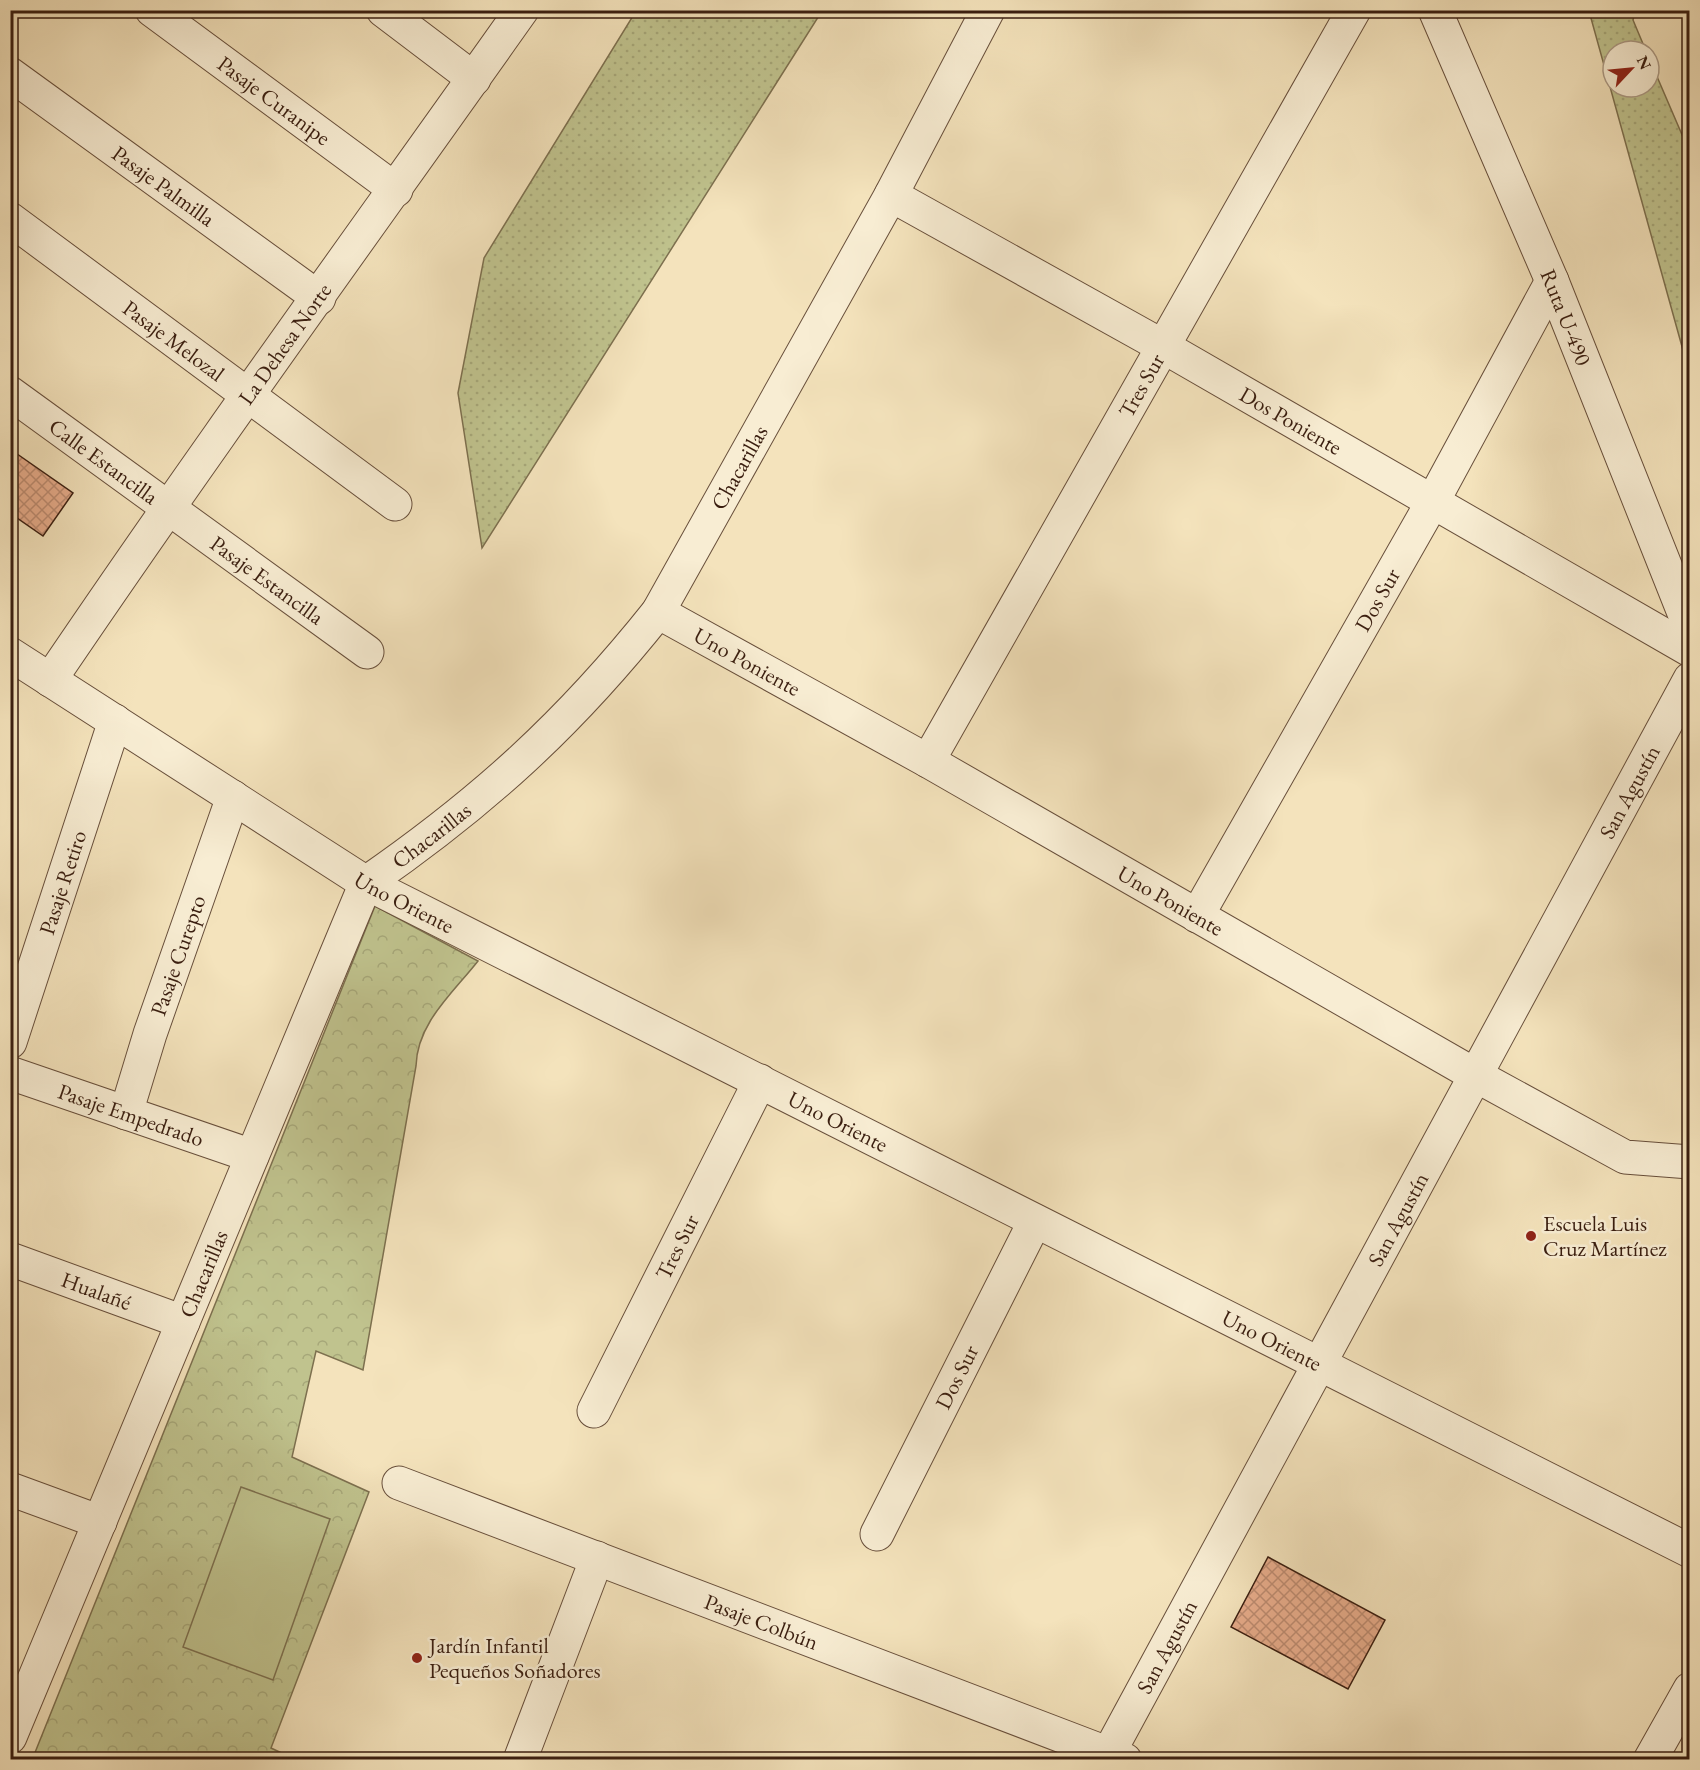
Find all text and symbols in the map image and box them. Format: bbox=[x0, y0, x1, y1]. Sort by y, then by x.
north arrow bbox=[1601, 39, 1661, 99]
street label: Pasaje Curanipe bbox=[212, 49, 337, 152]
text: N bbox=[1632, 52, 1656, 73]
street label: Pasaje Palmilla bbox=[107, 138, 221, 233]
street label: Ruta U-490 bbox=[1534, 264, 1599, 370]
street label: La Dehesa Norte bbox=[231, 277, 338, 410]
street label: Pasaje Melozal bbox=[117, 293, 231, 388]
street label: Tres Sur bbox=[1111, 347, 1171, 423]
street label: Dos Poniente bbox=[1234, 379, 1348, 461]
street label: Calle Estancilla bbox=[43, 412, 165, 511]
street label: Chacarillas bbox=[704, 420, 774, 515]
street label: Pasaje Estancilla bbox=[205, 529, 330, 631]
street label: Dos Sur bbox=[1347, 562, 1407, 636]
street label: Uno Poniente bbox=[689, 620, 806, 703]
street label: San Agustín bbox=[1592, 739, 1666, 844]
street label: Chacarillas bbox=[386, 796, 477, 875]
street label: Pasaje Retiro bbox=[32, 826, 93, 938]
street label: Uno Poniente bbox=[1112, 858, 1229, 942]
street label: Uno Oriente bbox=[348, 865, 459, 940]
street label: Pasaje Curepto bbox=[143, 891, 212, 1019]
street label: Pasaje Empedrado bbox=[54, 1076, 208, 1153]
street label: Uno Oriente bbox=[783, 1084, 893, 1159]
street label: San Agustín bbox=[1361, 1167, 1435, 1271]
street label: Tres Sur bbox=[648, 1209, 705, 1284]
place label: Escuela Luis Cruz Martínez bbox=[1543, 1209, 1667, 1263]
street label: Chacarillas bbox=[172, 1225, 234, 1322]
marker: Escuela Luis Cruz Martínez bbox=[1524, 1229, 1538, 1243]
street label: Hualañé bbox=[57, 1264, 136, 1317]
street label: Uno Oriente bbox=[1217, 1303, 1327, 1378]
street label: Dos Sur bbox=[928, 1339, 985, 1414]
street label: Pasaje Colbún bbox=[701, 1586, 823, 1656]
street label: San Agustín bbox=[1129, 1594, 1204, 1699]
place label: Jardín Infantil Pequeños Soñadores bbox=[427, 1631, 601, 1685]
marker: Jardín Infantil Pequeños Soñadores bbox=[410, 1651, 424, 1665]

